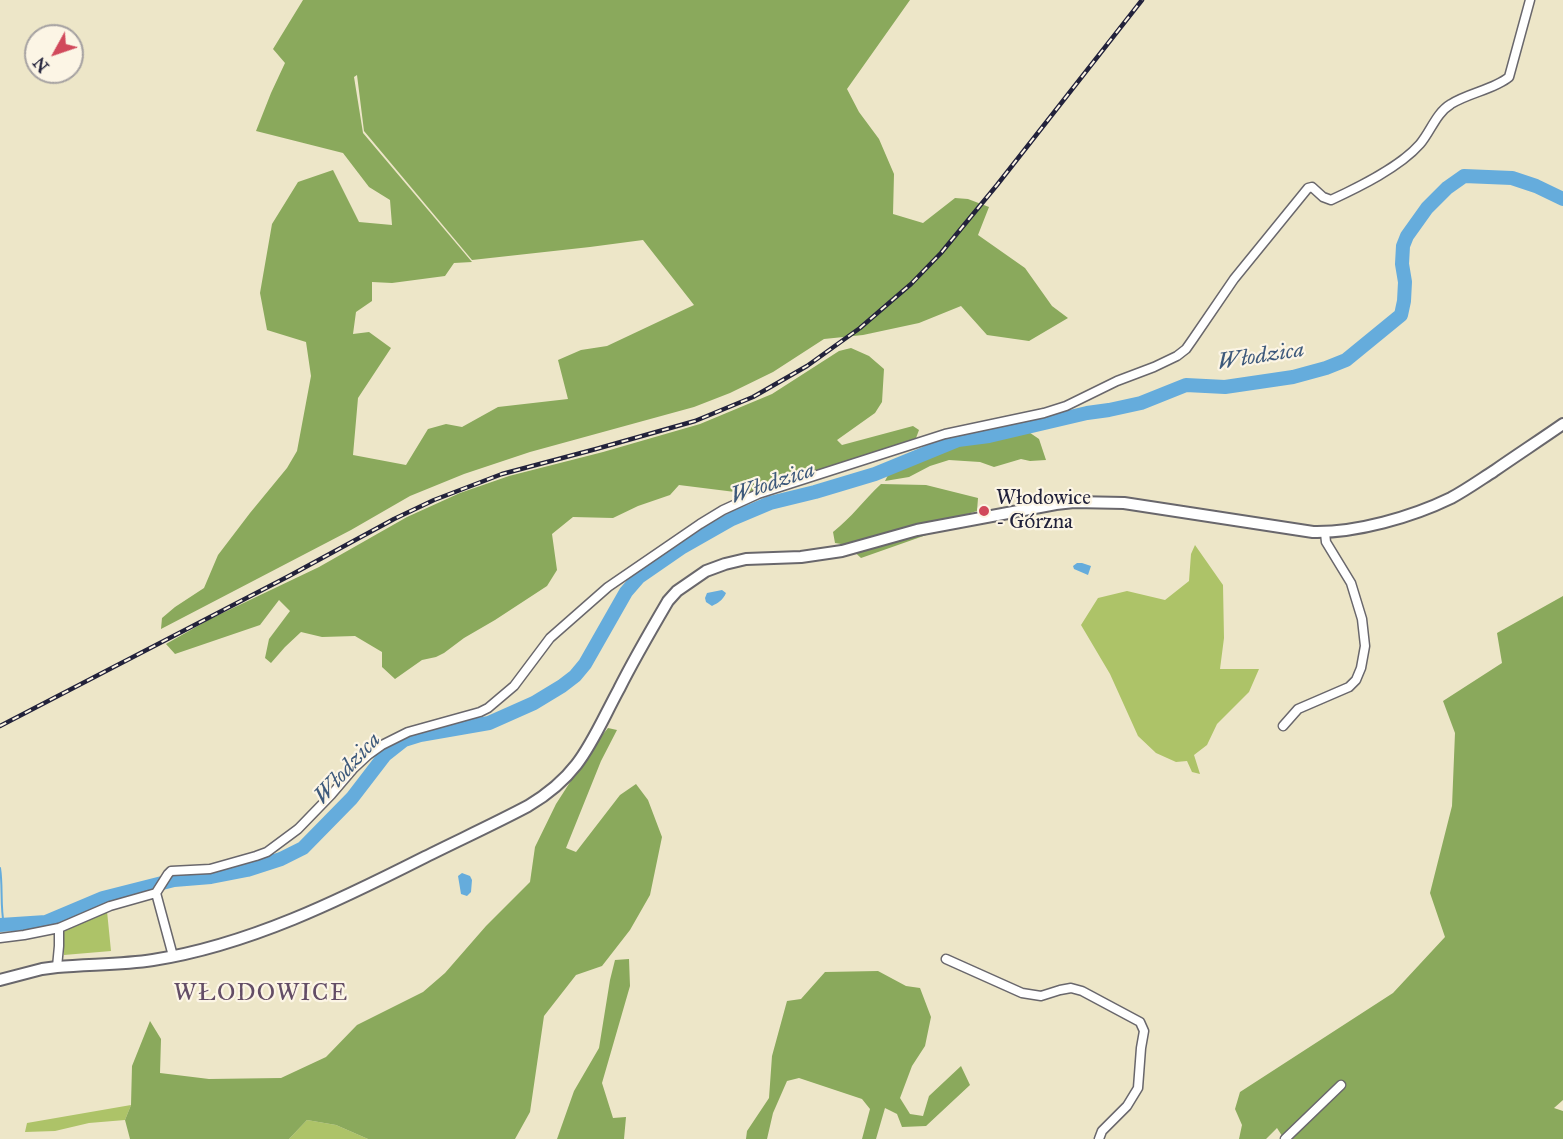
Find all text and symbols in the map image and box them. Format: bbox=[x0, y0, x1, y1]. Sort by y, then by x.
north arrow bbox=[24, 24, 84, 84]
text: N bbox=[30, 53, 53, 76]
water label: Włodzica bbox=[1216, 337, 1306, 377]
water label: Włodzica bbox=[728, 457, 818, 511]
place label: Włodowice - Górzna bbox=[996, 486, 1091, 536]
marker: Włodowice - Górzna bbox=[977, 504, 991, 518]
water label: Włodzica bbox=[309, 728, 387, 810]
district label: WŁODOWICE bbox=[173, 980, 349, 1008]

